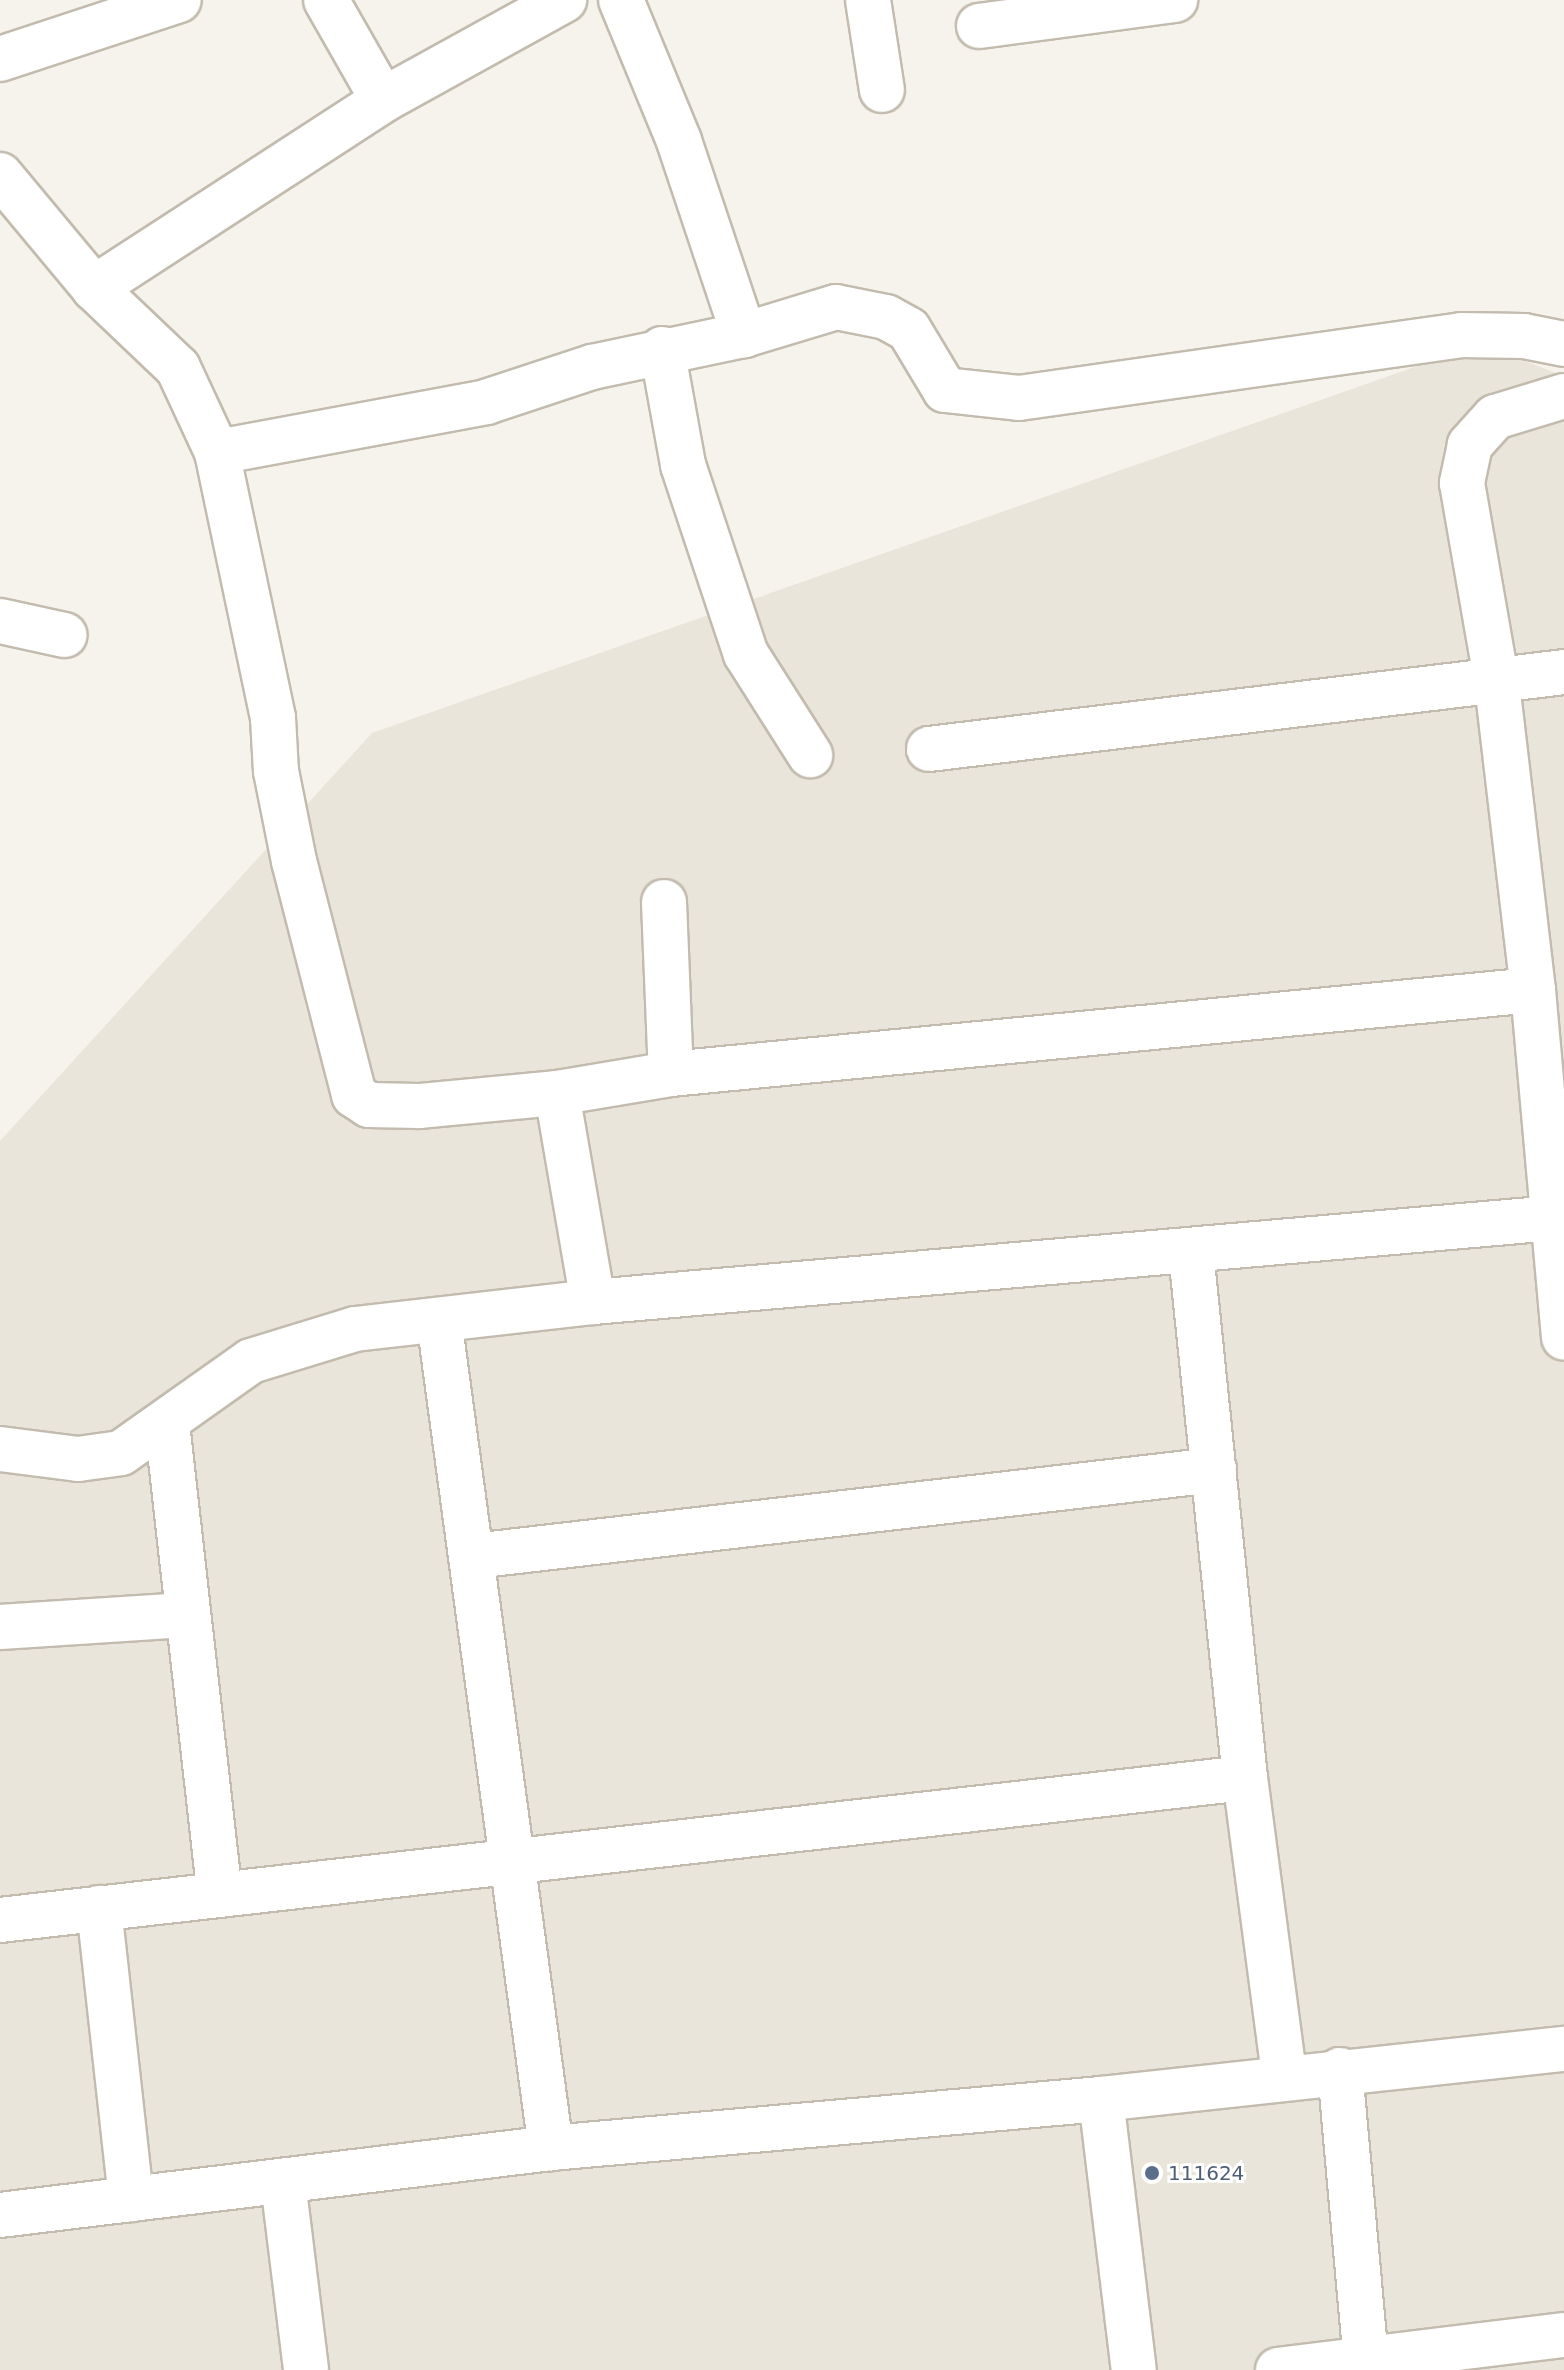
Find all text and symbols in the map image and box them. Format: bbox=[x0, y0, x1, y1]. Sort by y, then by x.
place label: 111624 bbox=[1168, 2161, 1244, 2185]
marker: 111624 bbox=[1143, 2164, 1161, 2182]

